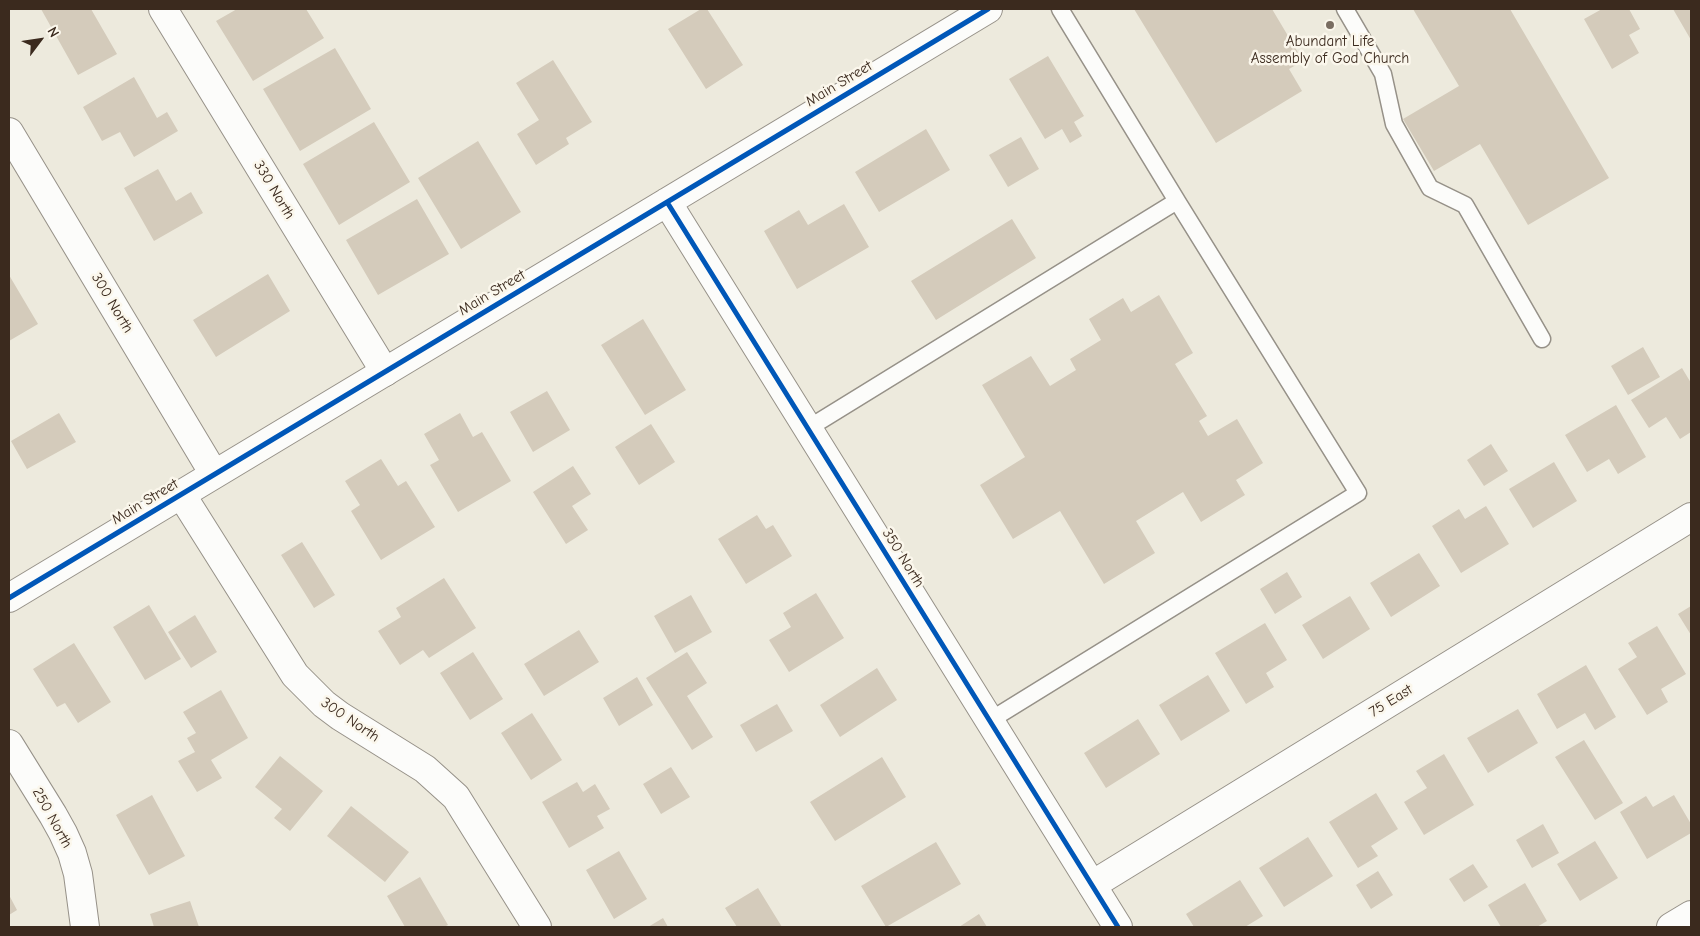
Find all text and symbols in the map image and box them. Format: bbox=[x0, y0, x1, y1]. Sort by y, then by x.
north arrow bbox=[15, 15, 65, 65]
marker: Abundant Life Assembly of God Church bbox=[1324, 19, 1336, 31]
text: N bbox=[44, 24, 63, 40]
place label: Abundant Life Assembly of God Church bbox=[1251, 33, 1409, 68]
street label: Main Street bbox=[802, 57, 876, 111]
street label: 330 North bbox=[249, 157, 299, 223]
street label: Main Street bbox=[455, 266, 529, 320]
street label: 300 North bbox=[87, 270, 137, 336]
street label: Main Street bbox=[108, 475, 182, 529]
street label: 350 North bbox=[878, 525, 928, 591]
street label: 75 East bbox=[1366, 681, 1416, 721]
street label: 300 North bbox=[317, 694, 383, 746]
street label: 250 North bbox=[28, 785, 76, 851]

